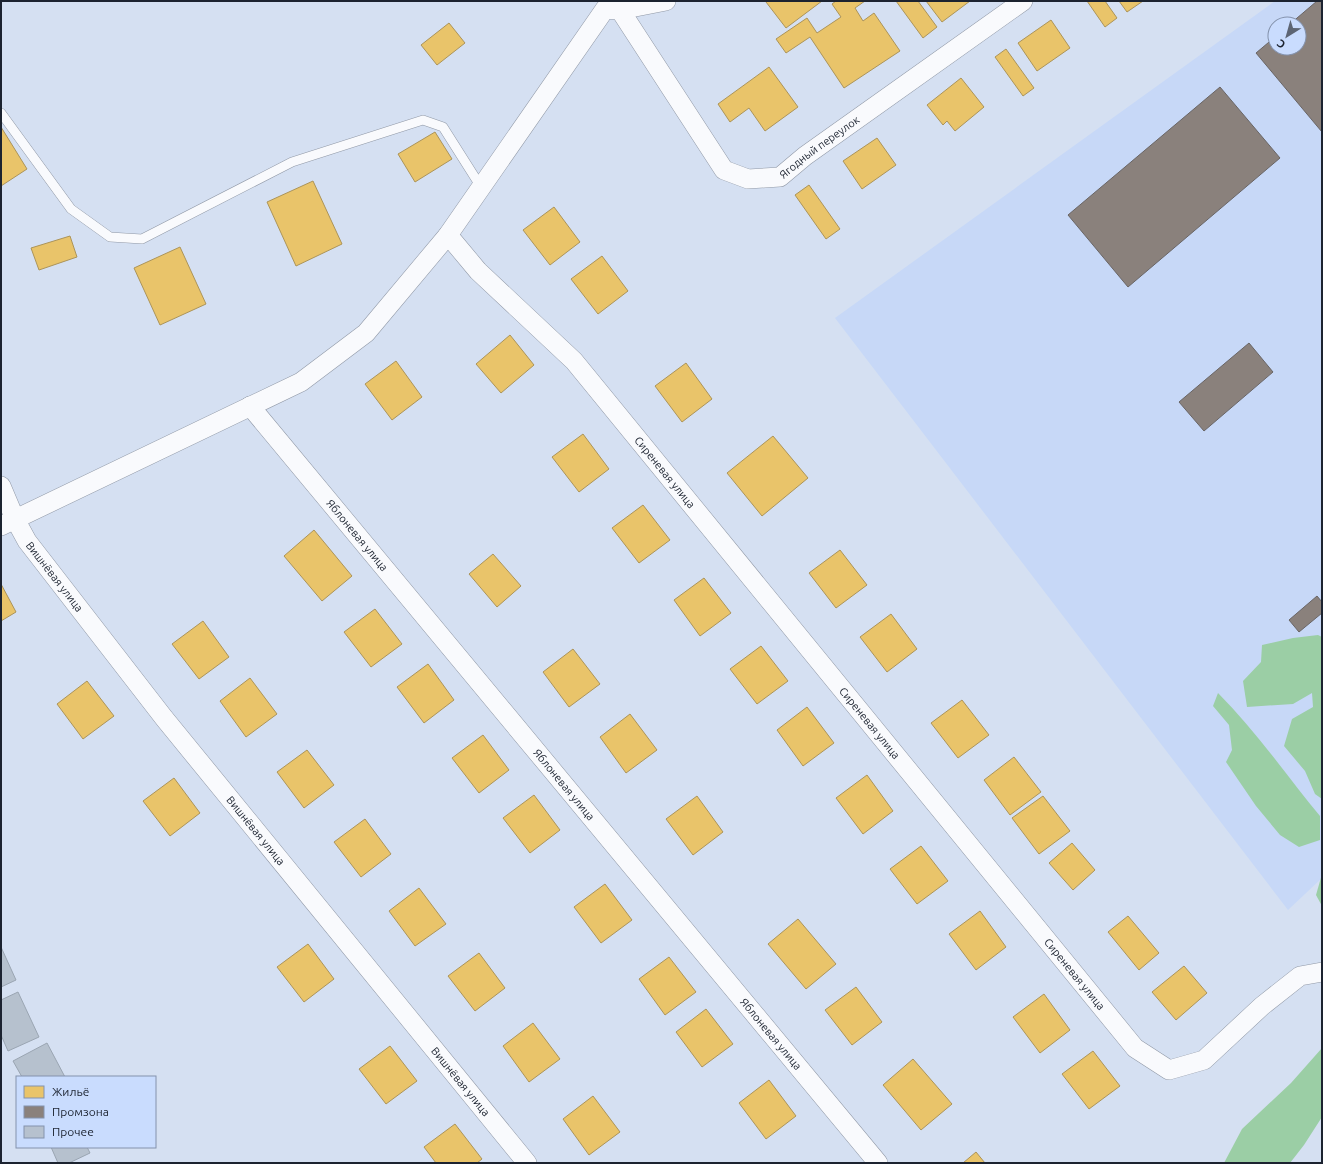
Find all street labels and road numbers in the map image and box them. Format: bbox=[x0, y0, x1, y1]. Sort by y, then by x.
street label: Ягодный переулок bbox=[777, 113, 862, 181]
street label: Сиреневая улица bbox=[632, 434, 697, 510]
street label: Яблоневая улица bbox=[324, 497, 390, 573]
street label: Вишнёвая улица bbox=[24, 539, 85, 614]
street label: Сиреневая улица bbox=[837, 685, 902, 761]
street label: Яблоневая улица bbox=[531, 747, 597, 823]
street label: Вишнёвая улица bbox=[224, 794, 287, 867]
street label: Сиреневая улица bbox=[1042, 936, 1107, 1012]
street label: Яблоневая улица bbox=[738, 996, 804, 1072]
street label: Вишнёвая улица bbox=[429, 1045, 492, 1118]

